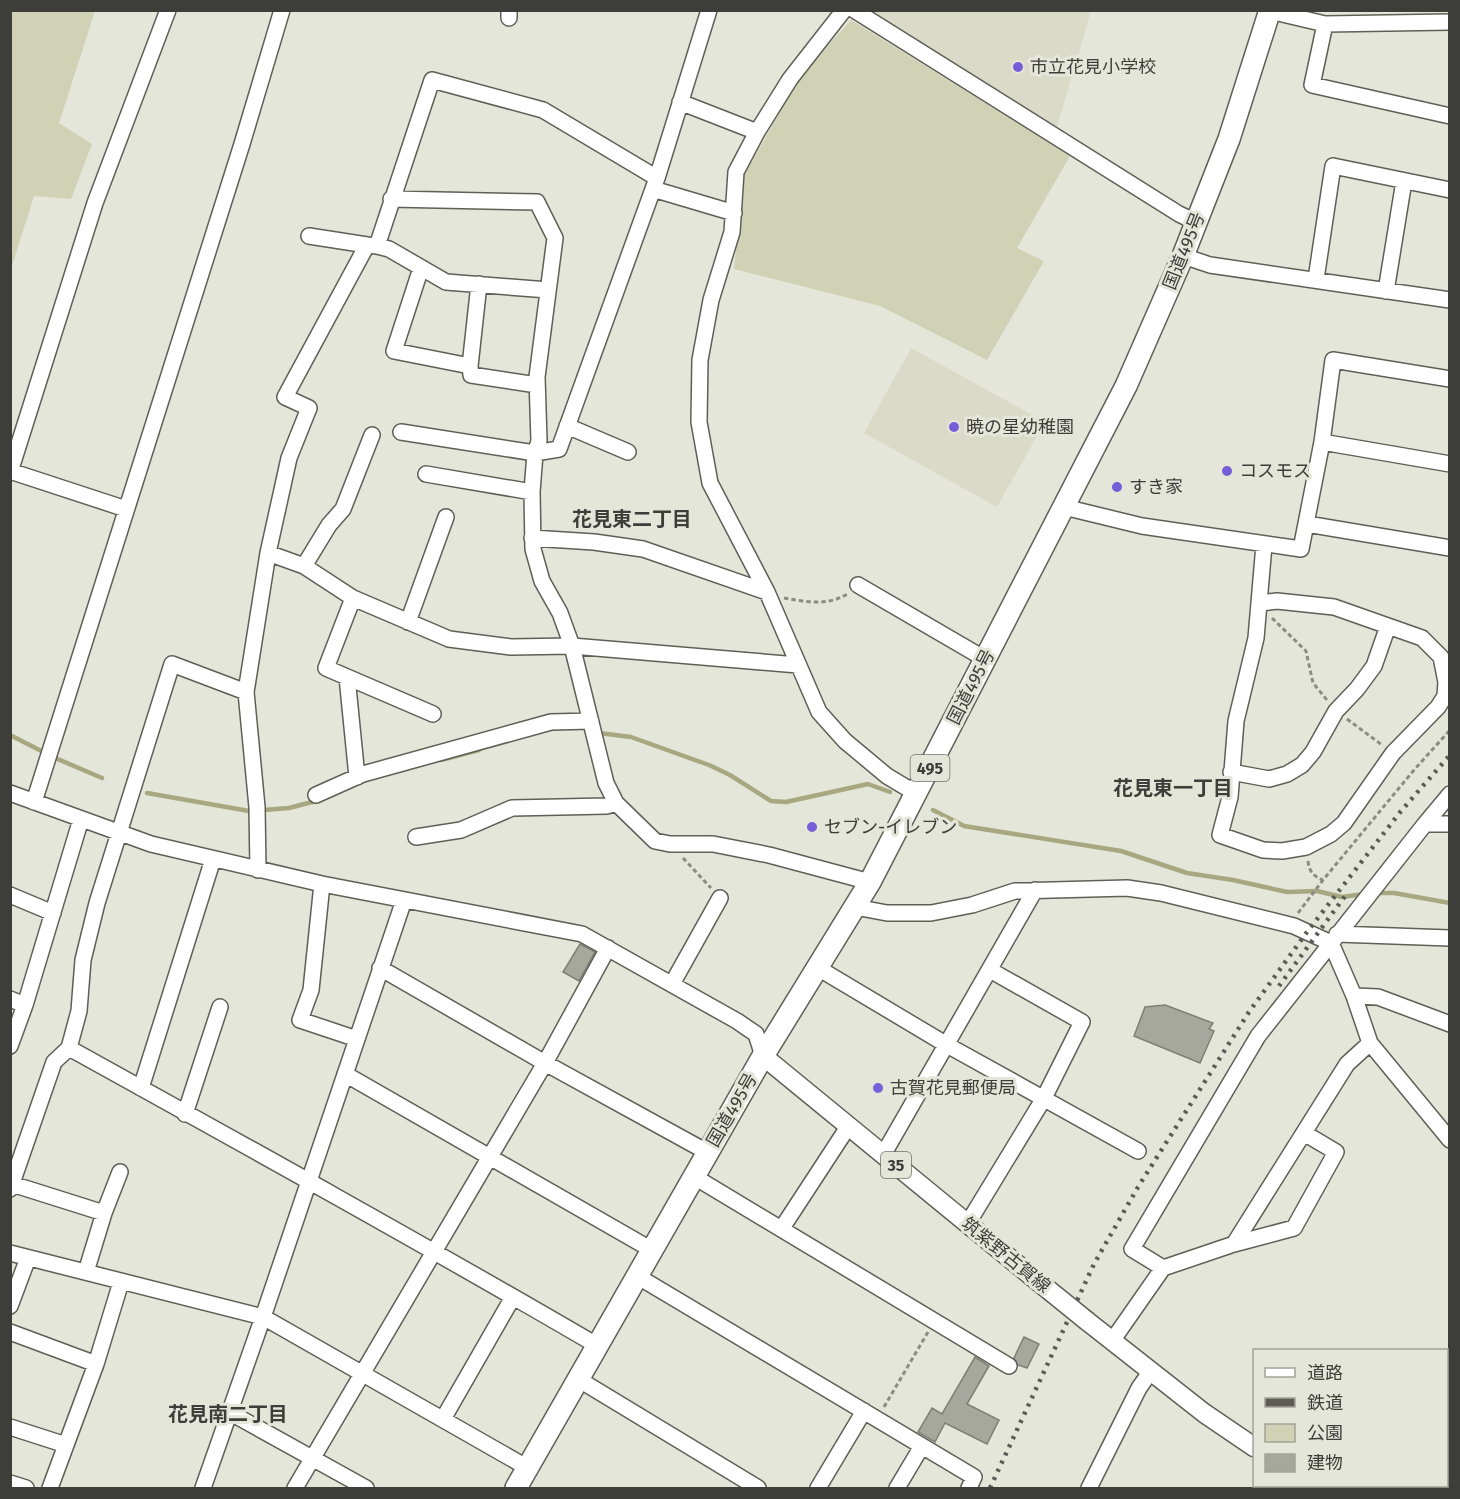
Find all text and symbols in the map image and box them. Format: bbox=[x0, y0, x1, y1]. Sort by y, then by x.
place label: 市立花見小学校 bbox=[1030, 56, 1156, 78]
marker: 市立花見小学校 bbox=[1011, 60, 1025, 74]
street label: 国道495号 bbox=[1159, 209, 1209, 293]
place label: 暁の星幼稚園 bbox=[966, 416, 1074, 438]
marker: 暁の星幼稚園 bbox=[947, 420, 961, 434]
place label: コスモス bbox=[1239, 460, 1311, 482]
marker: コスモス bbox=[1220, 464, 1234, 478]
place label: すき家 bbox=[1129, 476, 1183, 498]
marker: すき家 bbox=[1110, 480, 1124, 494]
district label: 花見東二丁目 bbox=[572, 507, 692, 531]
street label: 国道495号 bbox=[943, 646, 999, 728]
road number: 495 bbox=[910, 755, 950, 781]
district label: 花見東一丁目 bbox=[1113, 776, 1233, 800]
place label: セブン-イレブン bbox=[824, 816, 957, 838]
marker: セブン-イレブン bbox=[805, 820, 819, 834]
street label: 国道495号 bbox=[702, 1069, 762, 1151]
place label: 古賀花見郵便局 bbox=[890, 1077, 1016, 1099]
marker: 古賀花見郵便局 bbox=[871, 1081, 885, 1095]
road number: 35 bbox=[881, 1152, 911, 1178]
street label: 筑紫野古賀線 bbox=[957, 1212, 1055, 1298]
legend bbox=[1253, 1349, 1448, 1487]
text: 道路 bbox=[1307, 1362, 1343, 1384]
text: 鉄道 bbox=[1307, 1392, 1343, 1414]
district label: 花見南二丁目 bbox=[168, 1402, 288, 1426]
text: 公園 bbox=[1307, 1422, 1343, 1444]
text: 建物 bbox=[1307, 1452, 1343, 1474]

